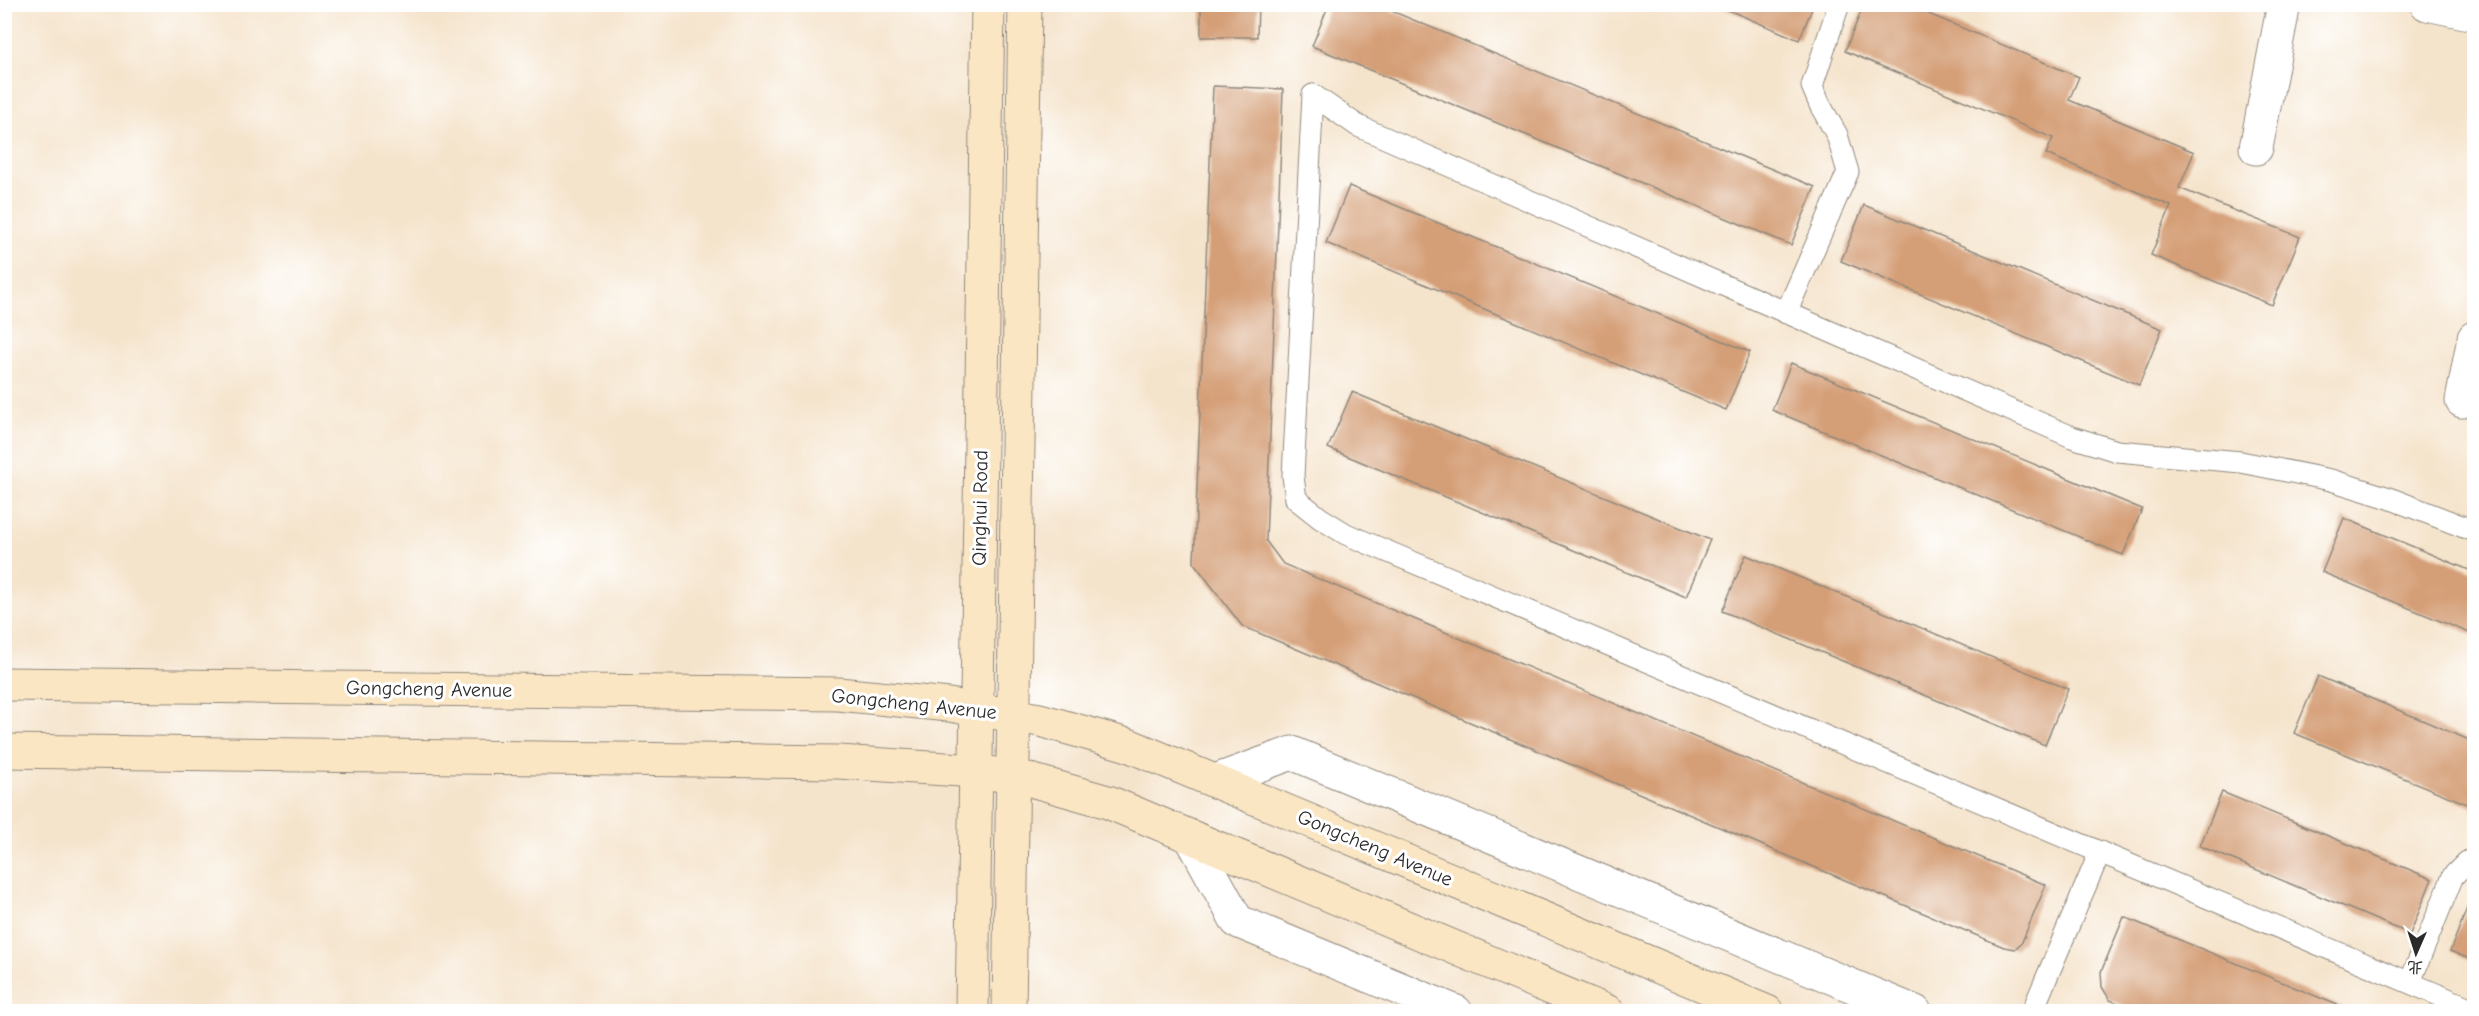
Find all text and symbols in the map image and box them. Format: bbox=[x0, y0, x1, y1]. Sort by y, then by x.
street label: Qinghui Road bbox=[967, 450, 993, 566]
street label: Gongcheng Avenue bbox=[346, 676, 512, 702]
street label: Gongcheng Avenue bbox=[830, 684, 998, 724]
street label: Gongcheng Avenue bbox=[1294, 805, 1456, 891]
north arrow bbox=[2386, 923, 2446, 983]
text: 北 bbox=[2407, 958, 2424, 976]

